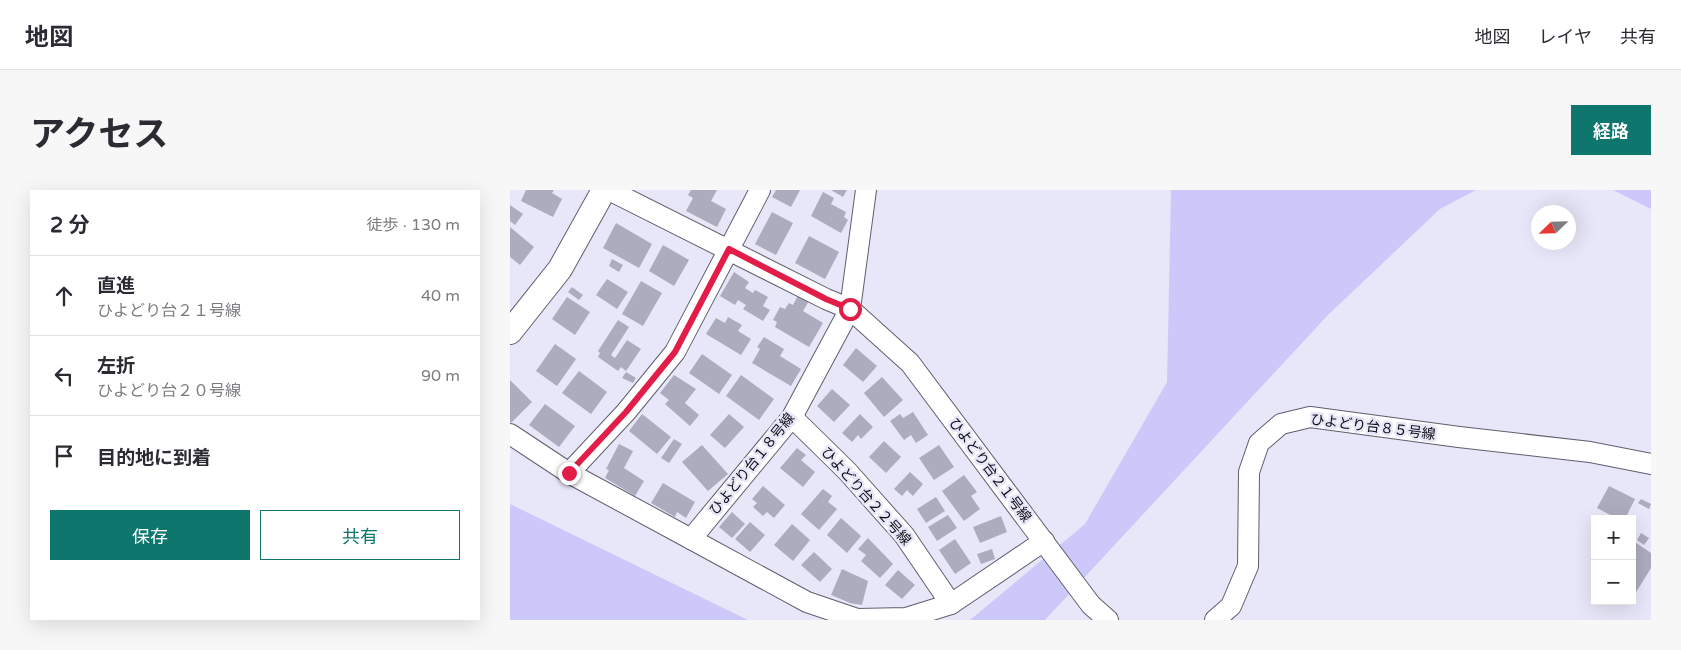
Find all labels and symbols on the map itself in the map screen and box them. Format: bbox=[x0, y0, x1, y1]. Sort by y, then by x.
north arrow bbox=[1531, 205, 1576, 250]
route start bbox=[839, 298, 862, 321]
street label: ひよどり台１８号線 bbox=[706, 410, 798, 518]
street label: ひよどり台８５号線 bbox=[1309, 411, 1437, 443]
street label: ひよどり台２１号線 bbox=[945, 415, 1035, 525]
street label: ひよどり台２２号線 bbox=[818, 443, 914, 549]
route end bbox=[558, 462, 581, 485]

